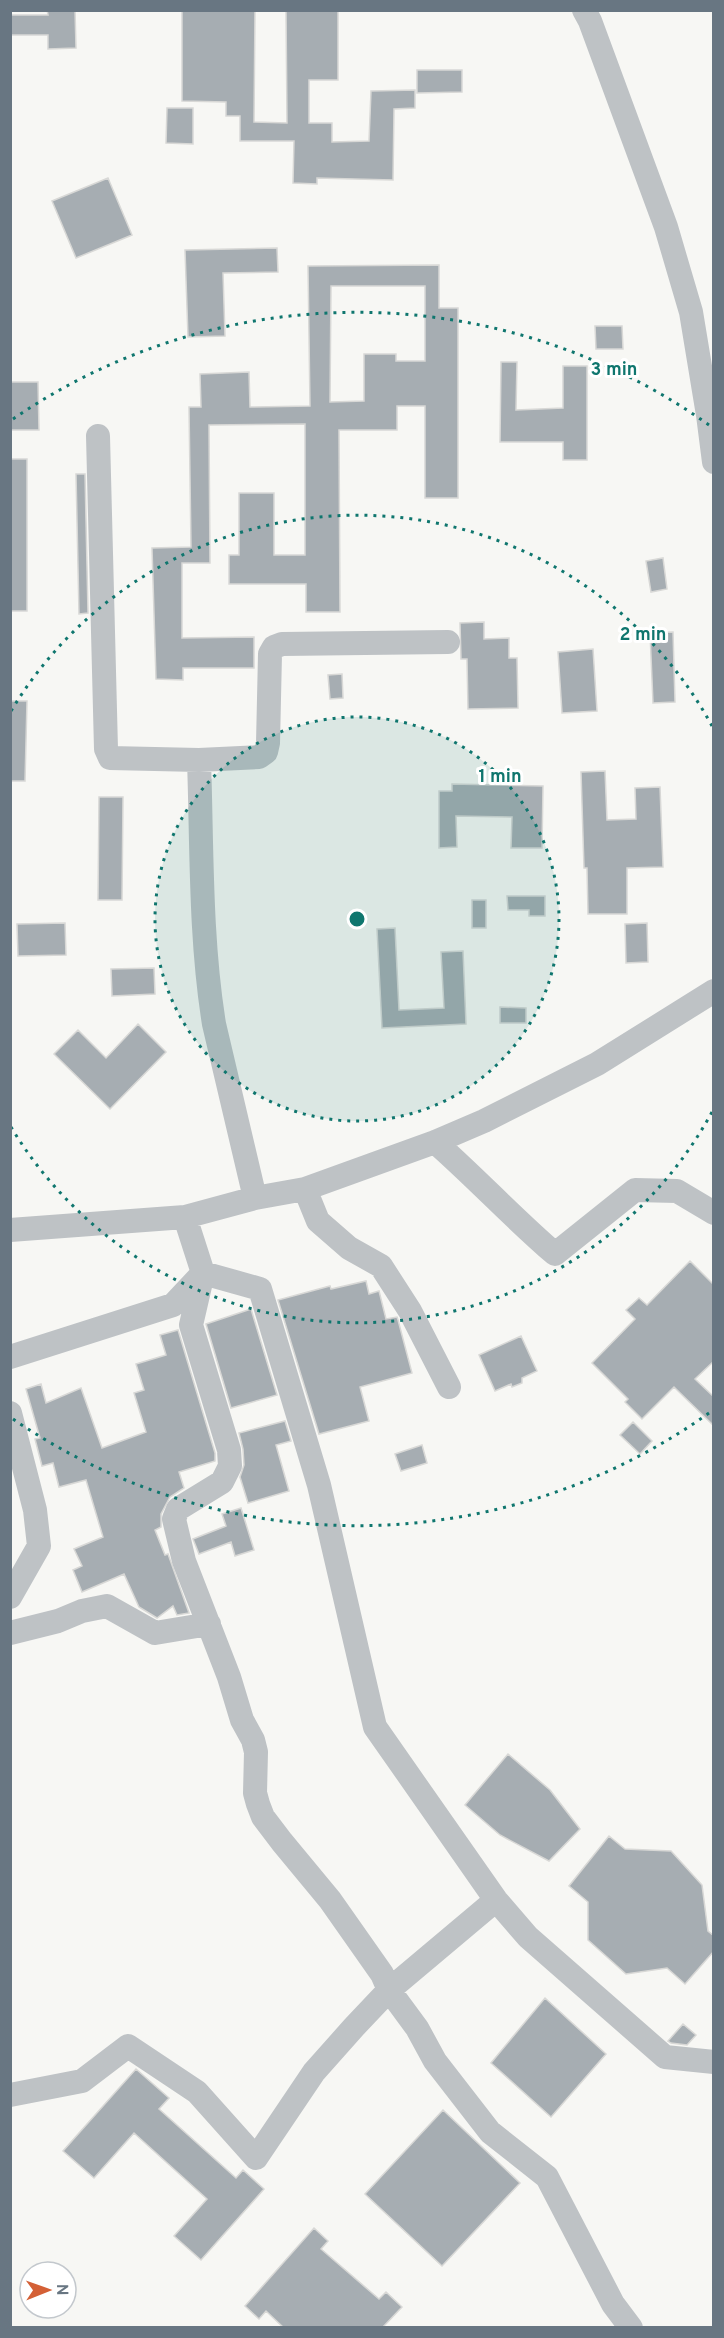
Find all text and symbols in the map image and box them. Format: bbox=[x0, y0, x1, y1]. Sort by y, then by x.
text: 3 min bbox=[591, 359, 637, 382]
text: 2 min bbox=[619, 624, 667, 647]
text: 1 min bbox=[478, 766, 522, 789]
centre of rings bbox=[347, 909, 367, 929]
north arrow bbox=[18, 2260, 78, 2320]
text: N bbox=[51, 2284, 71, 2296]

